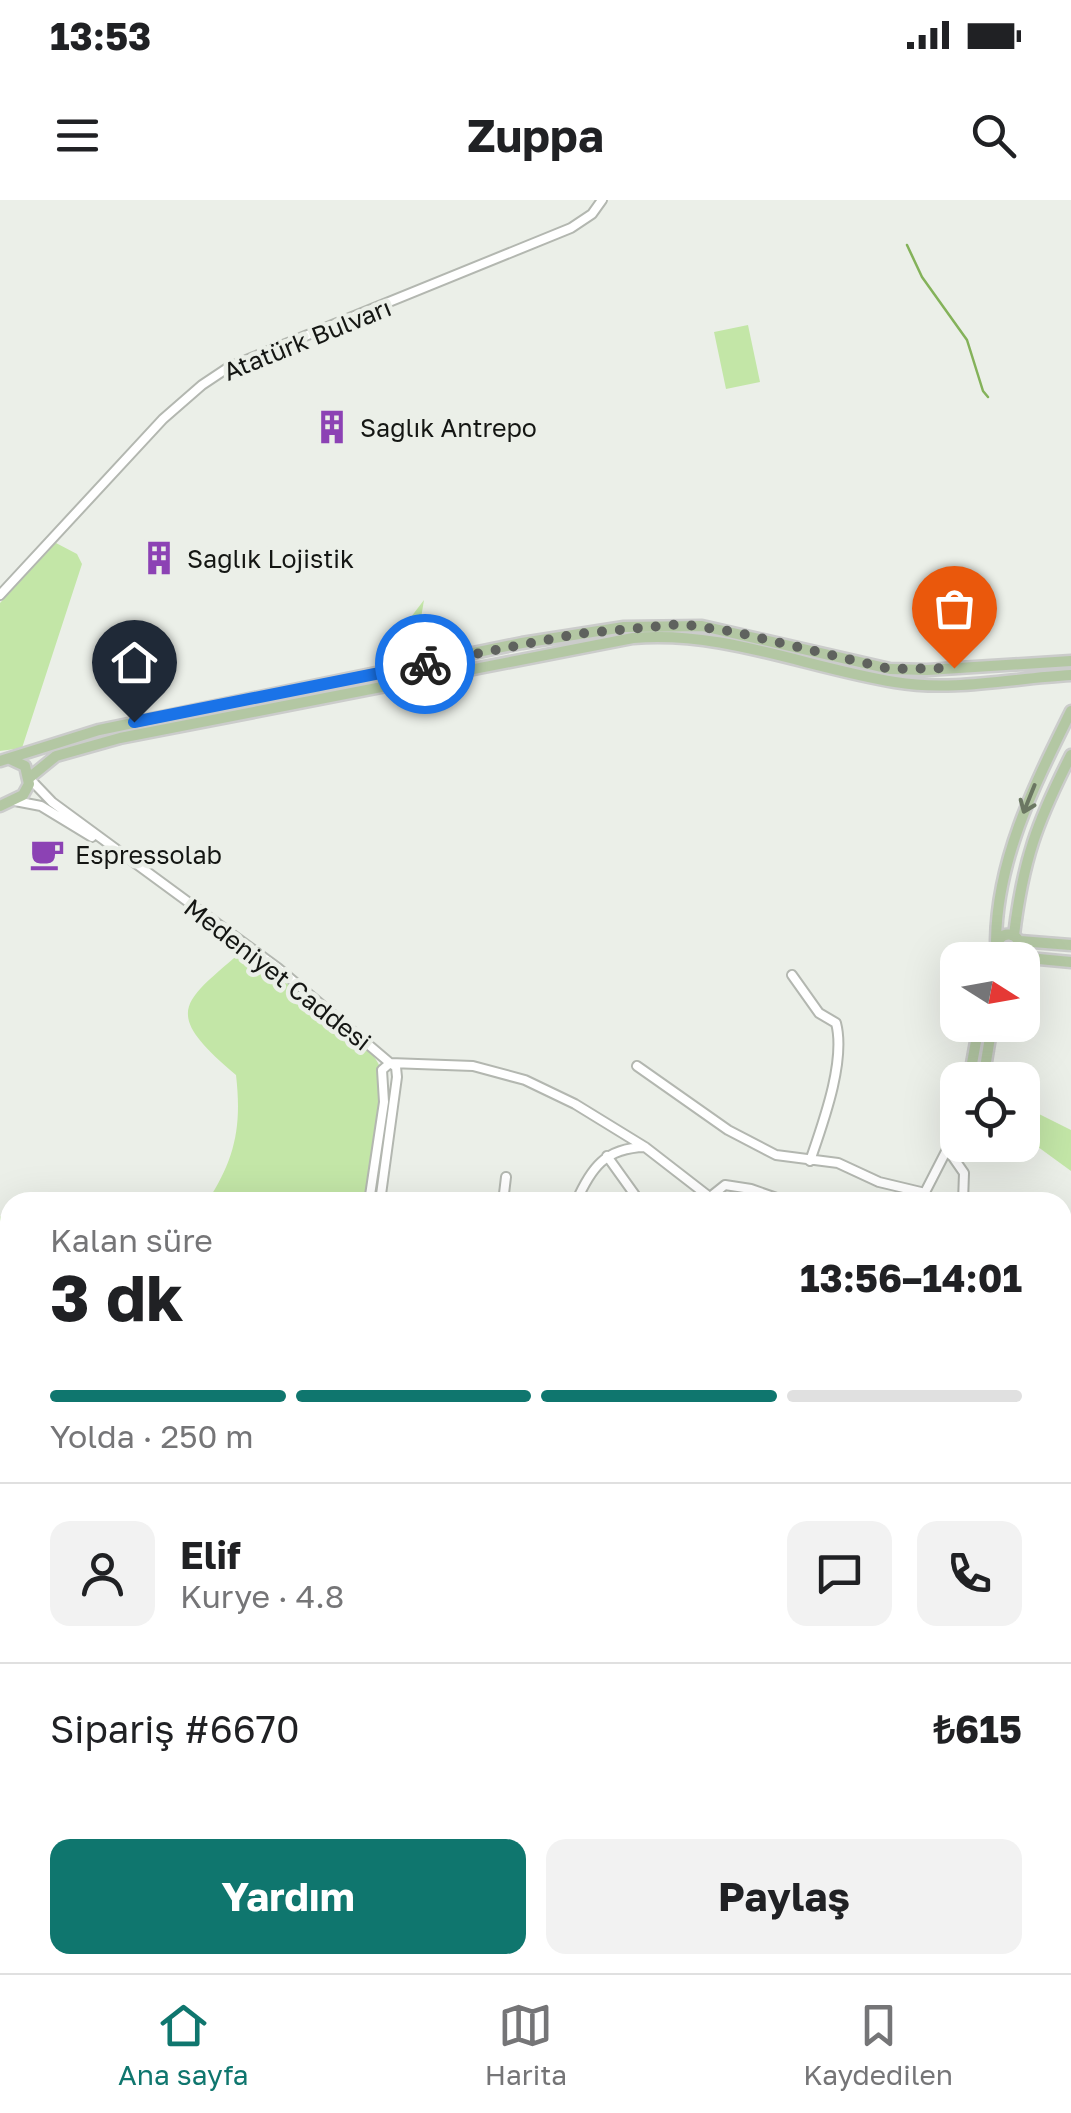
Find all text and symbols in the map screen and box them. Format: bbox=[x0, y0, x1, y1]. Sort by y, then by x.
text: 13:53 bbox=[50, 13, 151, 58]
icon: menu bbox=[50, 108, 105, 163]
text: Zuppa bbox=[467, 108, 604, 162]
icon: search bbox=[966, 108, 1021, 163]
street label: Atatürk Bulvarı bbox=[219, 291, 395, 387]
building icon: Sağlık Antrepo bbox=[313, 408, 351, 446]
place label: Sağlık Antrepo bbox=[360, 412, 537, 443]
building icon: Sağlık Lojistik bbox=[140, 539, 178, 577]
place label: Sağlık Lojistik bbox=[187, 543, 354, 574]
pin bbox=[912, 566, 997, 669]
icon: bag bbox=[927, 581, 982, 636]
courier bbox=[375, 614, 475, 714]
pin bbox=[92, 620, 177, 723]
icon: home bbox=[107, 635, 162, 690]
icon: bike bbox=[398, 637, 453, 692]
one-way arrow bbox=[1019, 783, 1037, 814]
cafe icon: Espressolab bbox=[28, 835, 66, 873]
place label: Espressolab bbox=[75, 839, 222, 870]
street label: Medeniyet Caddesi bbox=[178, 891, 378, 1057]
north arrow bbox=[940, 942, 1040, 1042]
map controls bbox=[940, 942, 1040, 1162]
button: locate bbox=[940, 1062, 1040, 1162]
text: Kalan süre bbox=[50, 1221, 213, 1259]
text: 13:56–14:01 bbox=[800, 1255, 1022, 1300]
text: 3 dk bbox=[50, 1257, 184, 1335]
text: Yolda · 250 m bbox=[50, 1417, 254, 1455]
button: person bbox=[50, 1521, 155, 1626]
button: chat bbox=[787, 1521, 892, 1626]
button: phone bbox=[917, 1521, 1022, 1626]
text: Elif bbox=[180, 1532, 241, 1577]
text: Kurye · 4.8 bbox=[180, 1577, 344, 1615]
text: Sipariş #6670 bbox=[50, 1706, 300, 1751]
text: ₺615 bbox=[933, 1706, 1022, 1751]
button: Yardım bbox=[50, 1839, 526, 1954]
button: Paylaş bbox=[546, 1839, 1022, 1954]
tab: Ana sayfa bbox=[118, 1998, 249, 2091]
tab: Harita bbox=[485, 1998, 567, 2091]
tab: Kaydedilen bbox=[803, 1998, 953, 2091]

